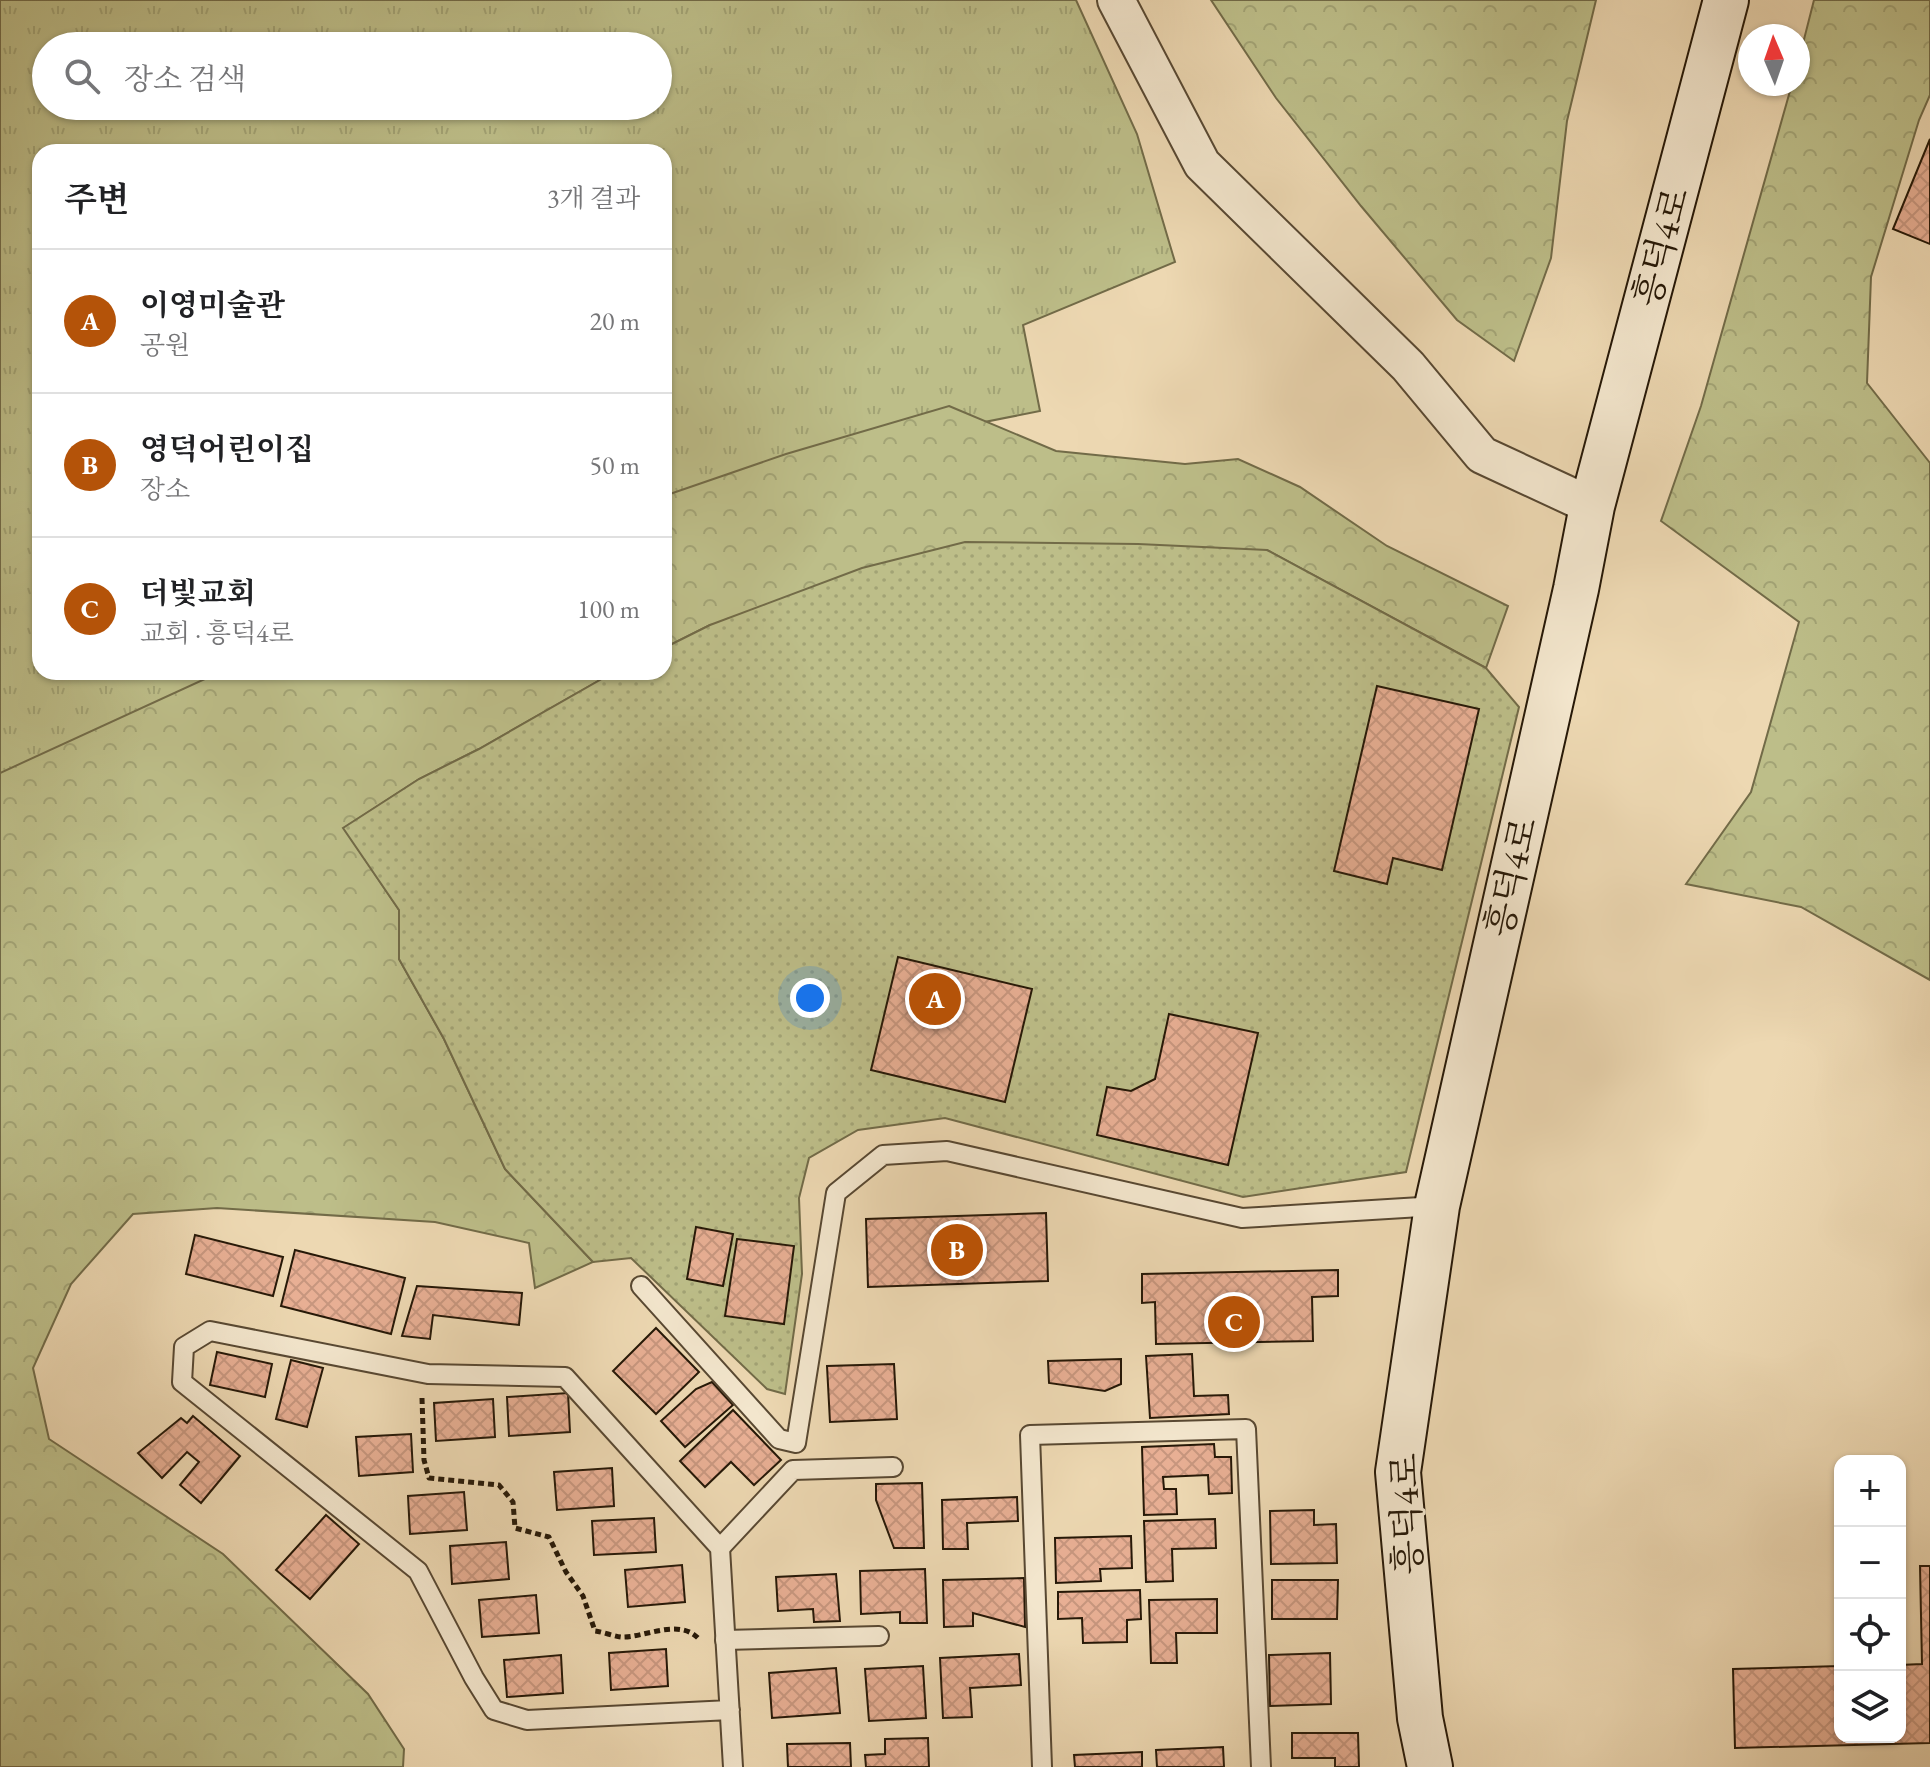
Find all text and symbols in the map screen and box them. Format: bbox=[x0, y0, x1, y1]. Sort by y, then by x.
north arrow bbox=[1738, 24, 1810, 96]
search box bbox=[32, 32, 672, 120]
icon: search bbox=[60, 54, 104, 98]
text: 장소 검색 bbox=[124, 59, 246, 98]
text: 주변 bbox=[64, 177, 130, 221]
text: 3개 결과 bbox=[547, 181, 640, 215]
street label: 흥덕4로 bbox=[1623, 182, 1699, 312]
text: 이영미술관 bbox=[140, 285, 285, 324]
text: A bbox=[81, 304, 99, 338]
text: 20 m bbox=[590, 304, 640, 338]
text: 공원 bbox=[140, 328, 190, 362]
text: 영덕어린이집 bbox=[140, 429, 314, 468]
text: B bbox=[82, 448, 98, 482]
text: 50 m bbox=[590, 448, 640, 482]
text: 장소 bbox=[140, 472, 190, 506]
text: 더빛교회 bbox=[140, 573, 256, 612]
text: C bbox=[81, 592, 99, 626]
text: 100 m bbox=[577, 592, 640, 626]
text: 교회 · 흥덕4로 bbox=[140, 616, 294, 650]
street label: 흥덕4로 bbox=[1474, 812, 1548, 942]
pin: A bbox=[909, 969, 961, 1029]
your location bbox=[790, 978, 830, 1018]
pin: B bbox=[931, 1220, 983, 1280]
pin: C bbox=[1208, 1292, 1260, 1352]
street label: 흥덕4로 bbox=[1380, 1452, 1432, 1576]
map controls bbox=[1834, 1455, 1906, 1743]
button: + bbox=[1834, 1455, 1906, 1527]
button: − bbox=[1834, 1527, 1906, 1599]
button: locate bbox=[1834, 1599, 1906, 1671]
button: layers bbox=[1834, 1671, 1906, 1743]

